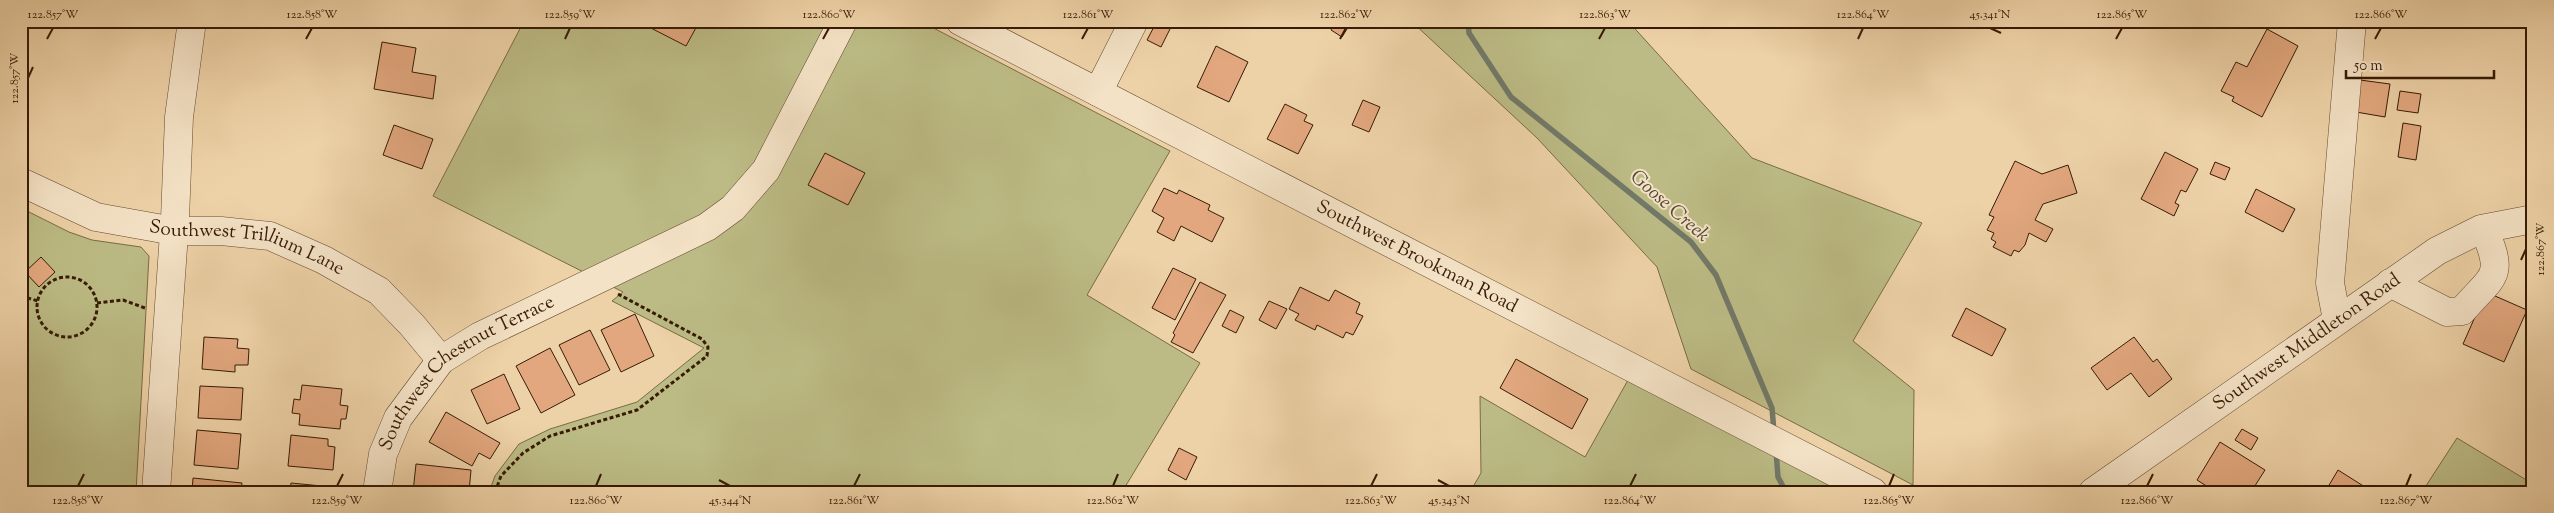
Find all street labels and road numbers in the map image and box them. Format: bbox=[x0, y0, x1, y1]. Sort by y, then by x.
street label: Southwest Brookman Road bbox=[1311, 193, 1523, 320]
street label: Southwest Trillium Lane bbox=[147, 213, 350, 282]
street label: Southwest Middleton Road bbox=[2207, 267, 2406, 417]
street label: Southwest Chestnut Terrace bbox=[372, 289, 559, 455]

